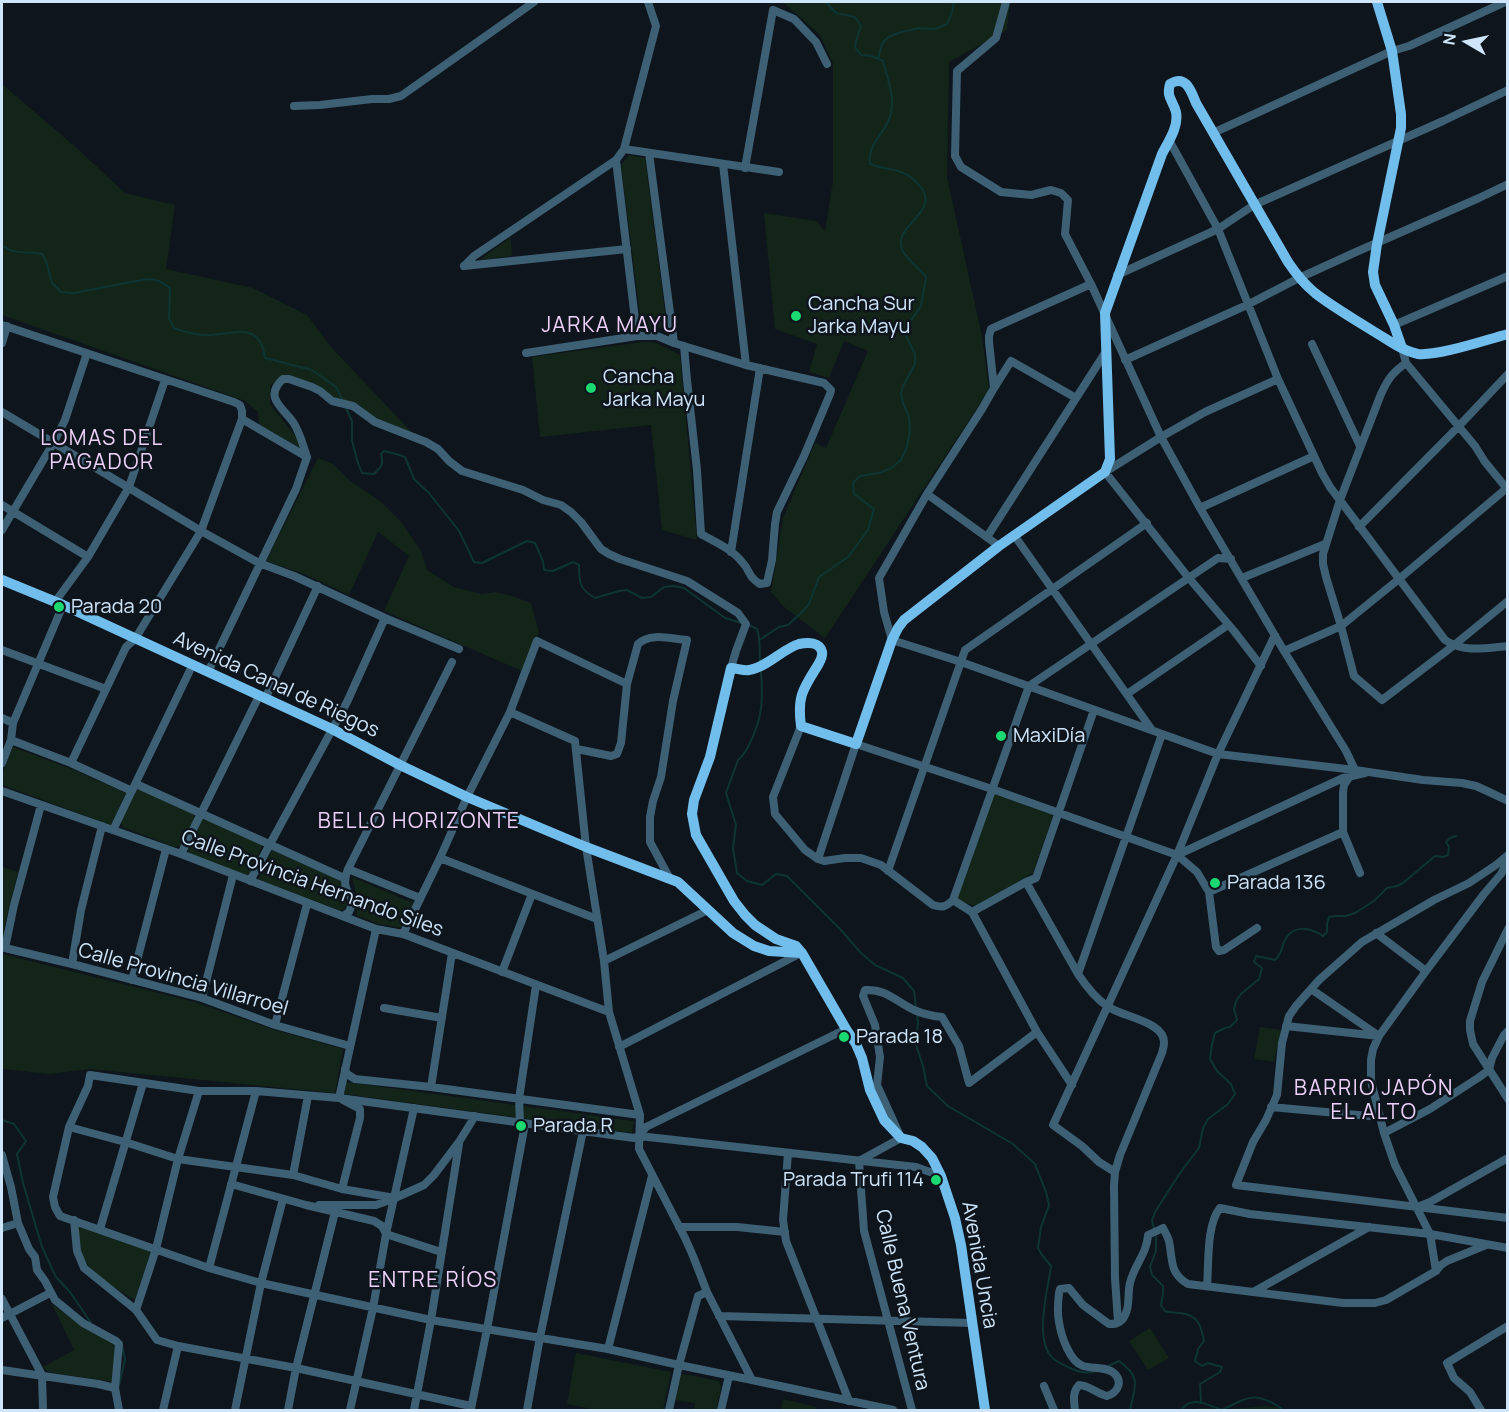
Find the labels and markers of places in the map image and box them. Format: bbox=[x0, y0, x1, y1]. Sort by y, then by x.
place label: Cancha Sur Jarka Mayu bbox=[808, 292, 915, 339]
marker: Cancha Sur Jarka Mayu bbox=[789, 309, 803, 323]
place label: Cancha Jarka Mayu bbox=[603, 365, 705, 412]
marker: Cancha Jarka Mayu bbox=[584, 381, 598, 395]
place label: Parada 20 bbox=[71, 595, 162, 619]
marker: Parada 20 bbox=[52, 600, 66, 614]
place label: MaxiDía bbox=[1013, 724, 1085, 748]
marker: MaxiDía bbox=[994, 729, 1008, 743]
place label: Parada 136 bbox=[1227, 871, 1326, 895]
marker: Parada 136 bbox=[1208, 876, 1222, 890]
place label: Parada 18 bbox=[856, 1025, 943, 1049]
marker: Parada 18 bbox=[837, 1030, 851, 1044]
place label: Parada R bbox=[533, 1114, 613, 1138]
marker: Parada R bbox=[514, 1119, 528, 1133]
place label: Parada Trufi 114 bbox=[783, 1168, 924, 1192]
marker: Parada Trufi 114 bbox=[929, 1173, 943, 1187]

